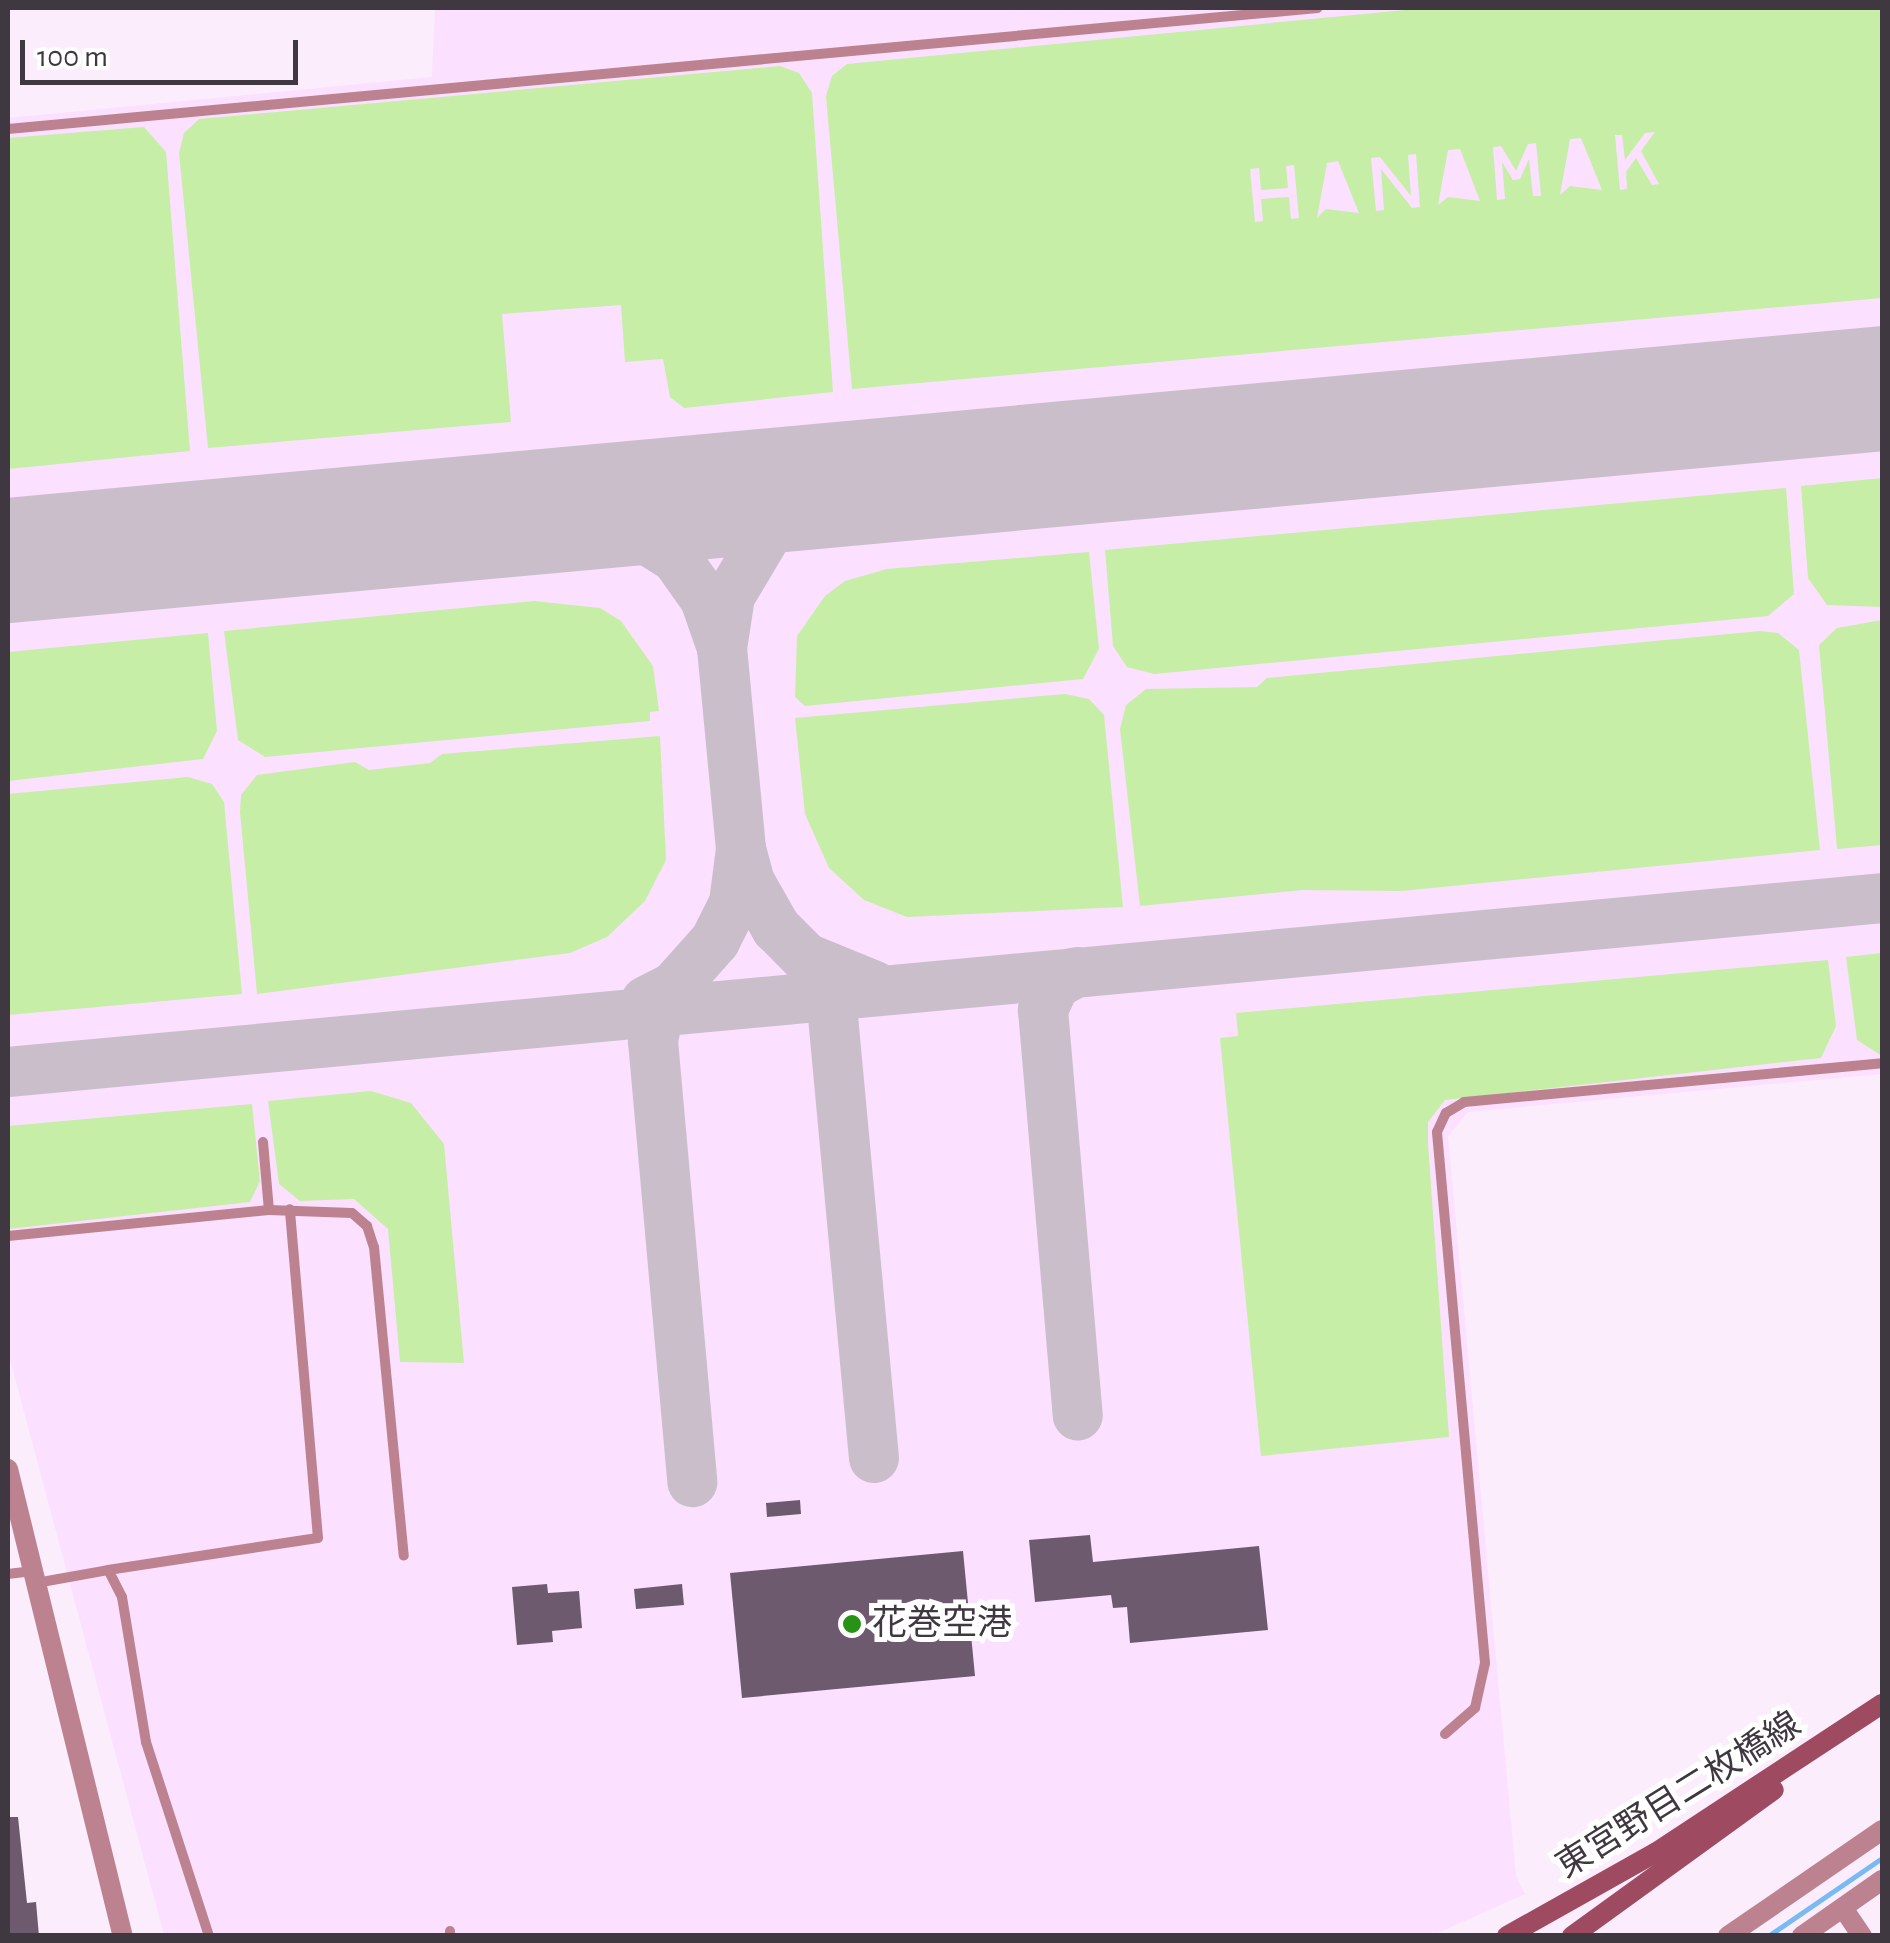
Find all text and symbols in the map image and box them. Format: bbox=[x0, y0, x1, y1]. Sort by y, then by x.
scale bar bbox=[25, 20, 302, 82]
text: 100 m bbox=[37, 42, 108, 72]
place label: 花巻空港 bbox=[872, 1603, 1012, 1645]
marker: 花巻空港 bbox=[841, 1613, 863, 1635]
street label: 東宮野目二枚橋線 bbox=[1549, 1704, 1809, 1888]

